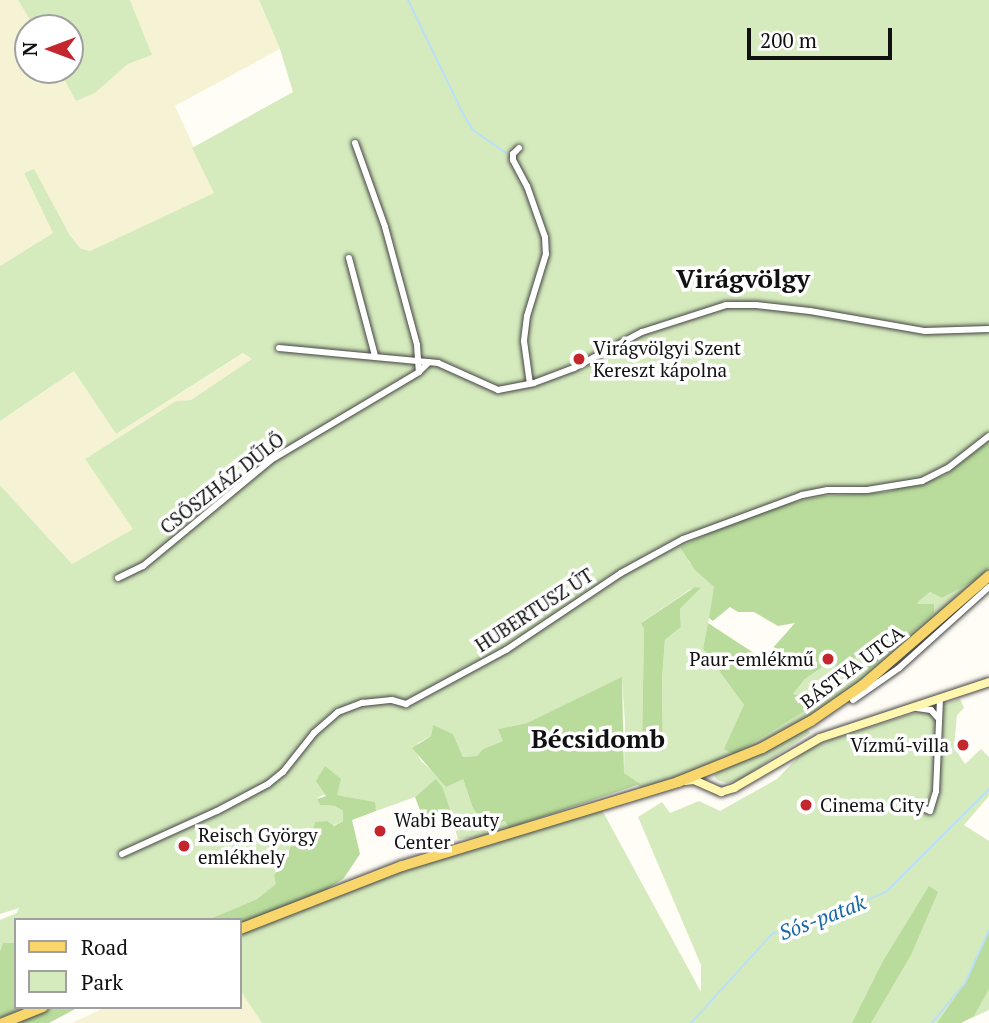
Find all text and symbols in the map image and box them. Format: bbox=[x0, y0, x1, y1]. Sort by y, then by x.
north arrow bbox=[14, 14, 84, 84]
scale bar bbox=[751, 14, 896, 58]
text: 200 m bbox=[760, 26, 817, 54]
text: N bbox=[17, 42, 42, 56]
district label: Virágvölgy bbox=[676, 263, 810, 295]
place label: Virágvölgyi Szent Kereszt kápolna bbox=[593, 337, 741, 381]
marker: Virágvölgyi Szent Kereszt kápolna bbox=[571, 351, 587, 367]
street label: CSŐSZHÁZ DŰLŐ bbox=[155, 427, 289, 539]
street label: HUBERTUSZ ÚT bbox=[471, 563, 597, 657]
street label: BÁSTYA UTCA bbox=[796, 621, 908, 713]
place label: Paur-emlékmű bbox=[689, 648, 814, 670]
marker: Paur-emlékmű bbox=[820, 651, 836, 667]
district label: Bécsidomb bbox=[531, 723, 665, 755]
place label: Vízmű-villa bbox=[850, 734, 949, 756]
marker: Vízmű-villa bbox=[955, 737, 971, 753]
place label: Cinema City bbox=[820, 794, 924, 816]
marker: Cinema City bbox=[798, 797, 814, 813]
place label: Wabi Beauty Center bbox=[394, 809, 499, 853]
marker: Wabi Beauty Center bbox=[372, 823, 388, 839]
place label: Reisch György emlékhely bbox=[198, 824, 318, 868]
marker: Reisch György emlékhely bbox=[176, 838, 192, 854]
water label: Sós-patak bbox=[775, 889, 869, 945]
legend bbox=[14, 918, 242, 1009]
text: Road bbox=[81, 933, 128, 961]
text: Park bbox=[81, 968, 123, 996]

